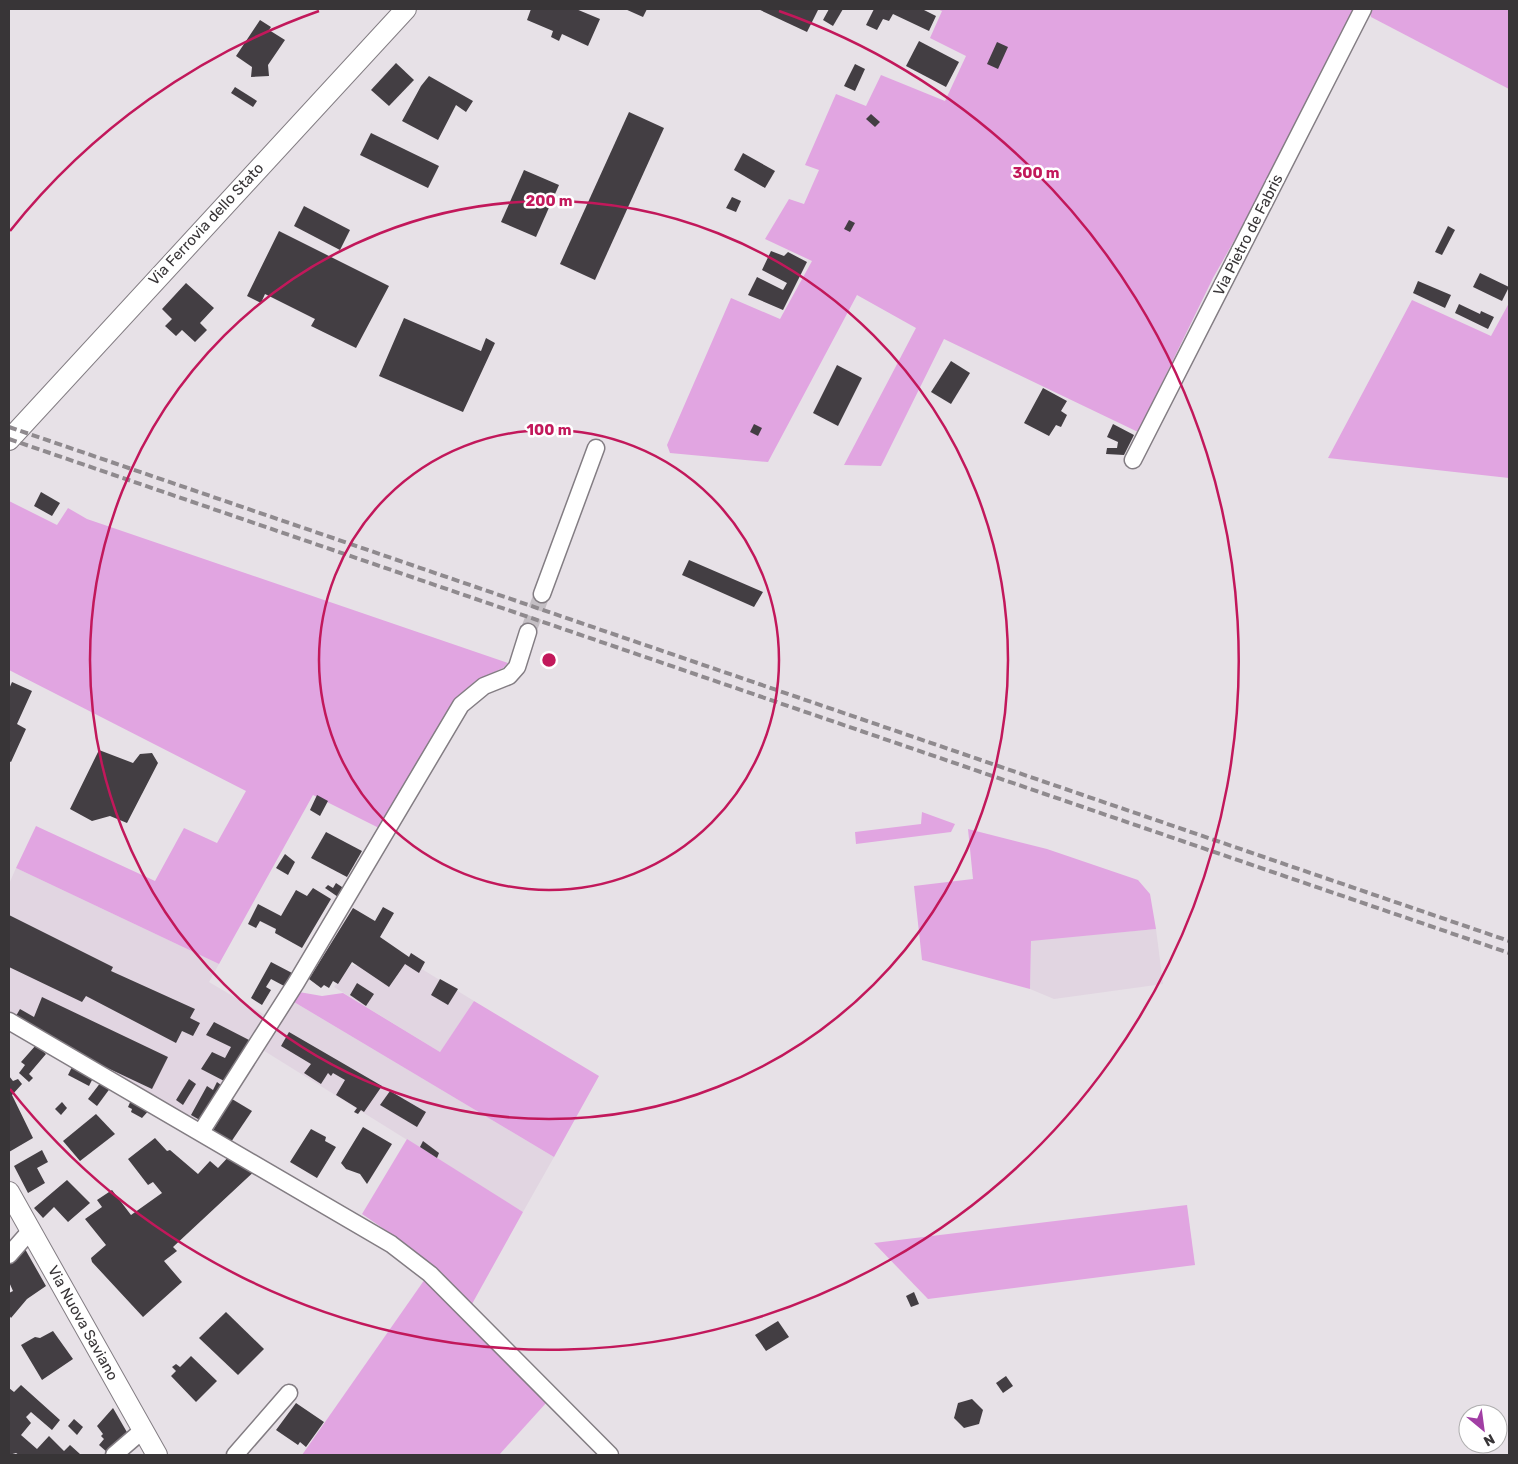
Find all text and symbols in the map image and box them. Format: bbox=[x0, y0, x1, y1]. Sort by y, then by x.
street label: Via Ferrovia dello Stato bbox=[145, 159, 267, 289]
text: 300 m bbox=[1012, 164, 1060, 182]
street label: Via Pietro de Fabris bbox=[1210, 171, 1287, 299]
text: 200 m bbox=[525, 192, 573, 210]
text: 100 m bbox=[527, 421, 571, 439]
centre of rings bbox=[540, 651, 558, 669]
street label: Via Nuova Saviano bbox=[44, 1262, 122, 1384]
north arrow bbox=[1458, 1404, 1508, 1454]
text: N bbox=[1481, 1430, 1498, 1450]

